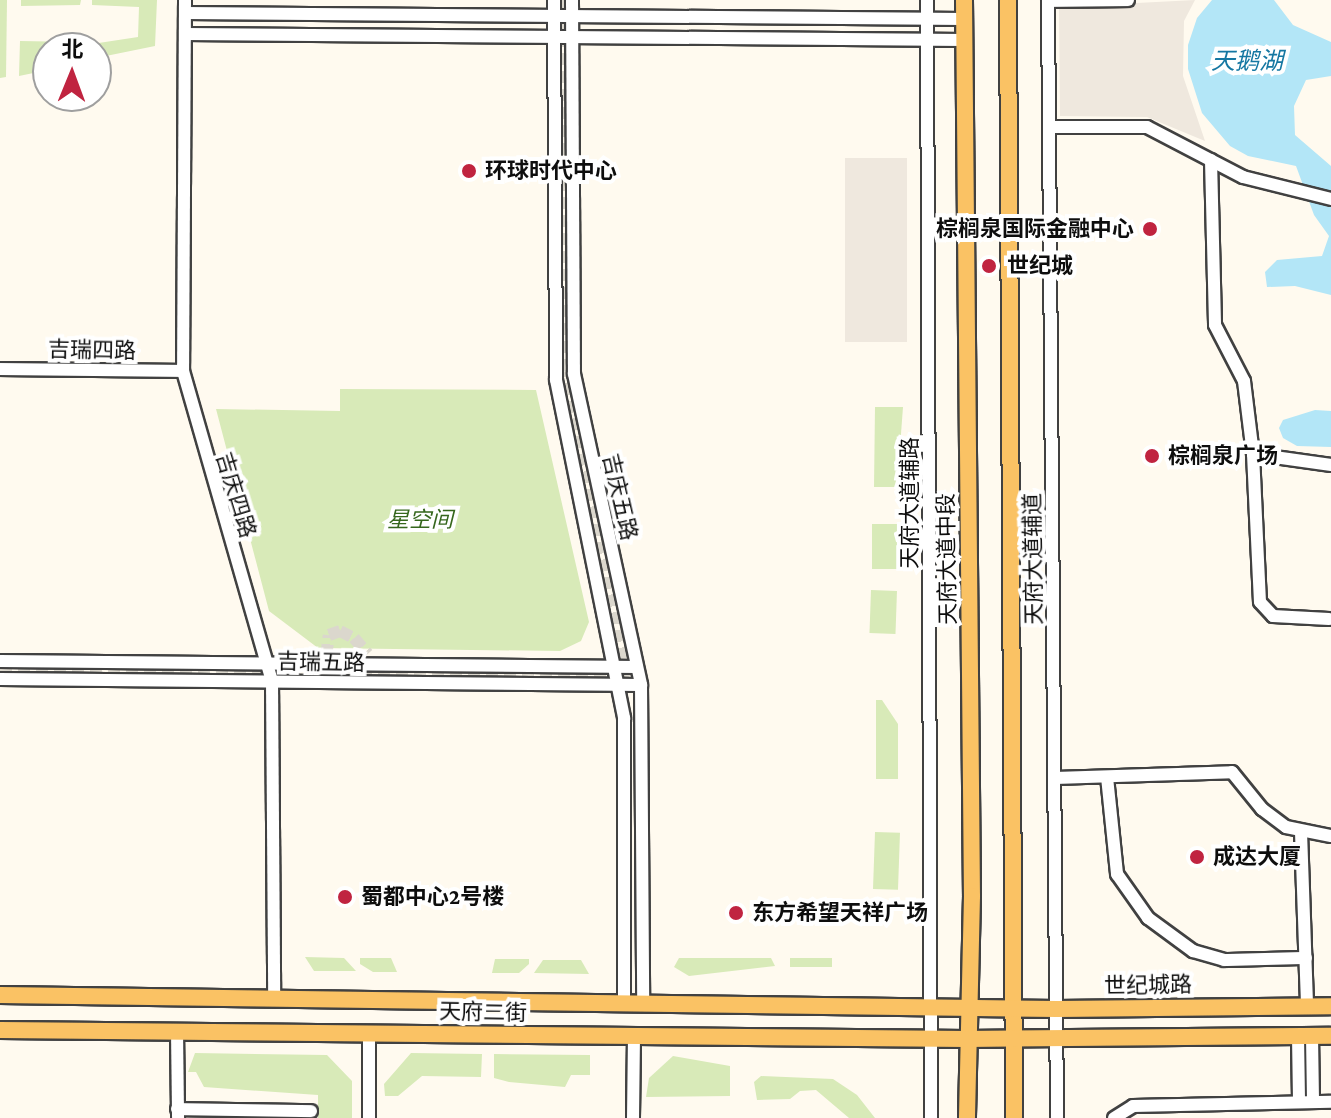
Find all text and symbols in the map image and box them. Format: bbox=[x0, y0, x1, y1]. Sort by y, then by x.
north arrow bbox=[32, 32, 112, 112]
text: 北 bbox=[61, 37, 84, 62]
water label: 天鹅湖 bbox=[1211, 47, 1283, 75]
place label: 环球时代中心 bbox=[485, 158, 617, 184]
marker: 环球时代中心 bbox=[460, 162, 478, 180]
place label: 棕榈泉国际金融中心 bbox=[936, 216, 1134, 242]
marker: 棕榈泉国际金融中心 bbox=[1141, 220, 1159, 238]
place label: 世纪城 bbox=[1007, 253, 1073, 279]
marker: 世纪城 bbox=[978, 255, 1000, 277]
street label: 吉瑞四路 bbox=[48, 336, 136, 364]
street label: 天府大道辅路 bbox=[897, 437, 923, 569]
place label: 棕榈泉广场 bbox=[1168, 443, 1278, 469]
marker: 棕榈泉广场 bbox=[1143, 447, 1161, 465]
street label: 吉庆四路 bbox=[211, 449, 261, 541]
street label: 吉庆五路 bbox=[597, 451, 643, 543]
street label: 天府大道中段 bbox=[933, 493, 961, 625]
street label: 天府大道辅道 bbox=[1019, 493, 1047, 625]
park label: 星空间 bbox=[387, 507, 453, 533]
street label: 吉瑞五路 bbox=[277, 648, 365, 676]
place label: 成达大厦 bbox=[1213, 844, 1301, 870]
marker: 成达大厦 bbox=[1188, 848, 1206, 866]
place label: 蜀都中心2号楼 bbox=[361, 884, 504, 910]
marker: 蜀都中心2号楼 bbox=[336, 888, 354, 906]
place label: 东方希望天祥广场 bbox=[752, 900, 928, 926]
marker: 东方希望天祥广场 bbox=[727, 904, 745, 922]
street label: 世纪城路 bbox=[1104, 971, 1192, 999]
street label: 天府二街 bbox=[439, 998, 527, 1026]

